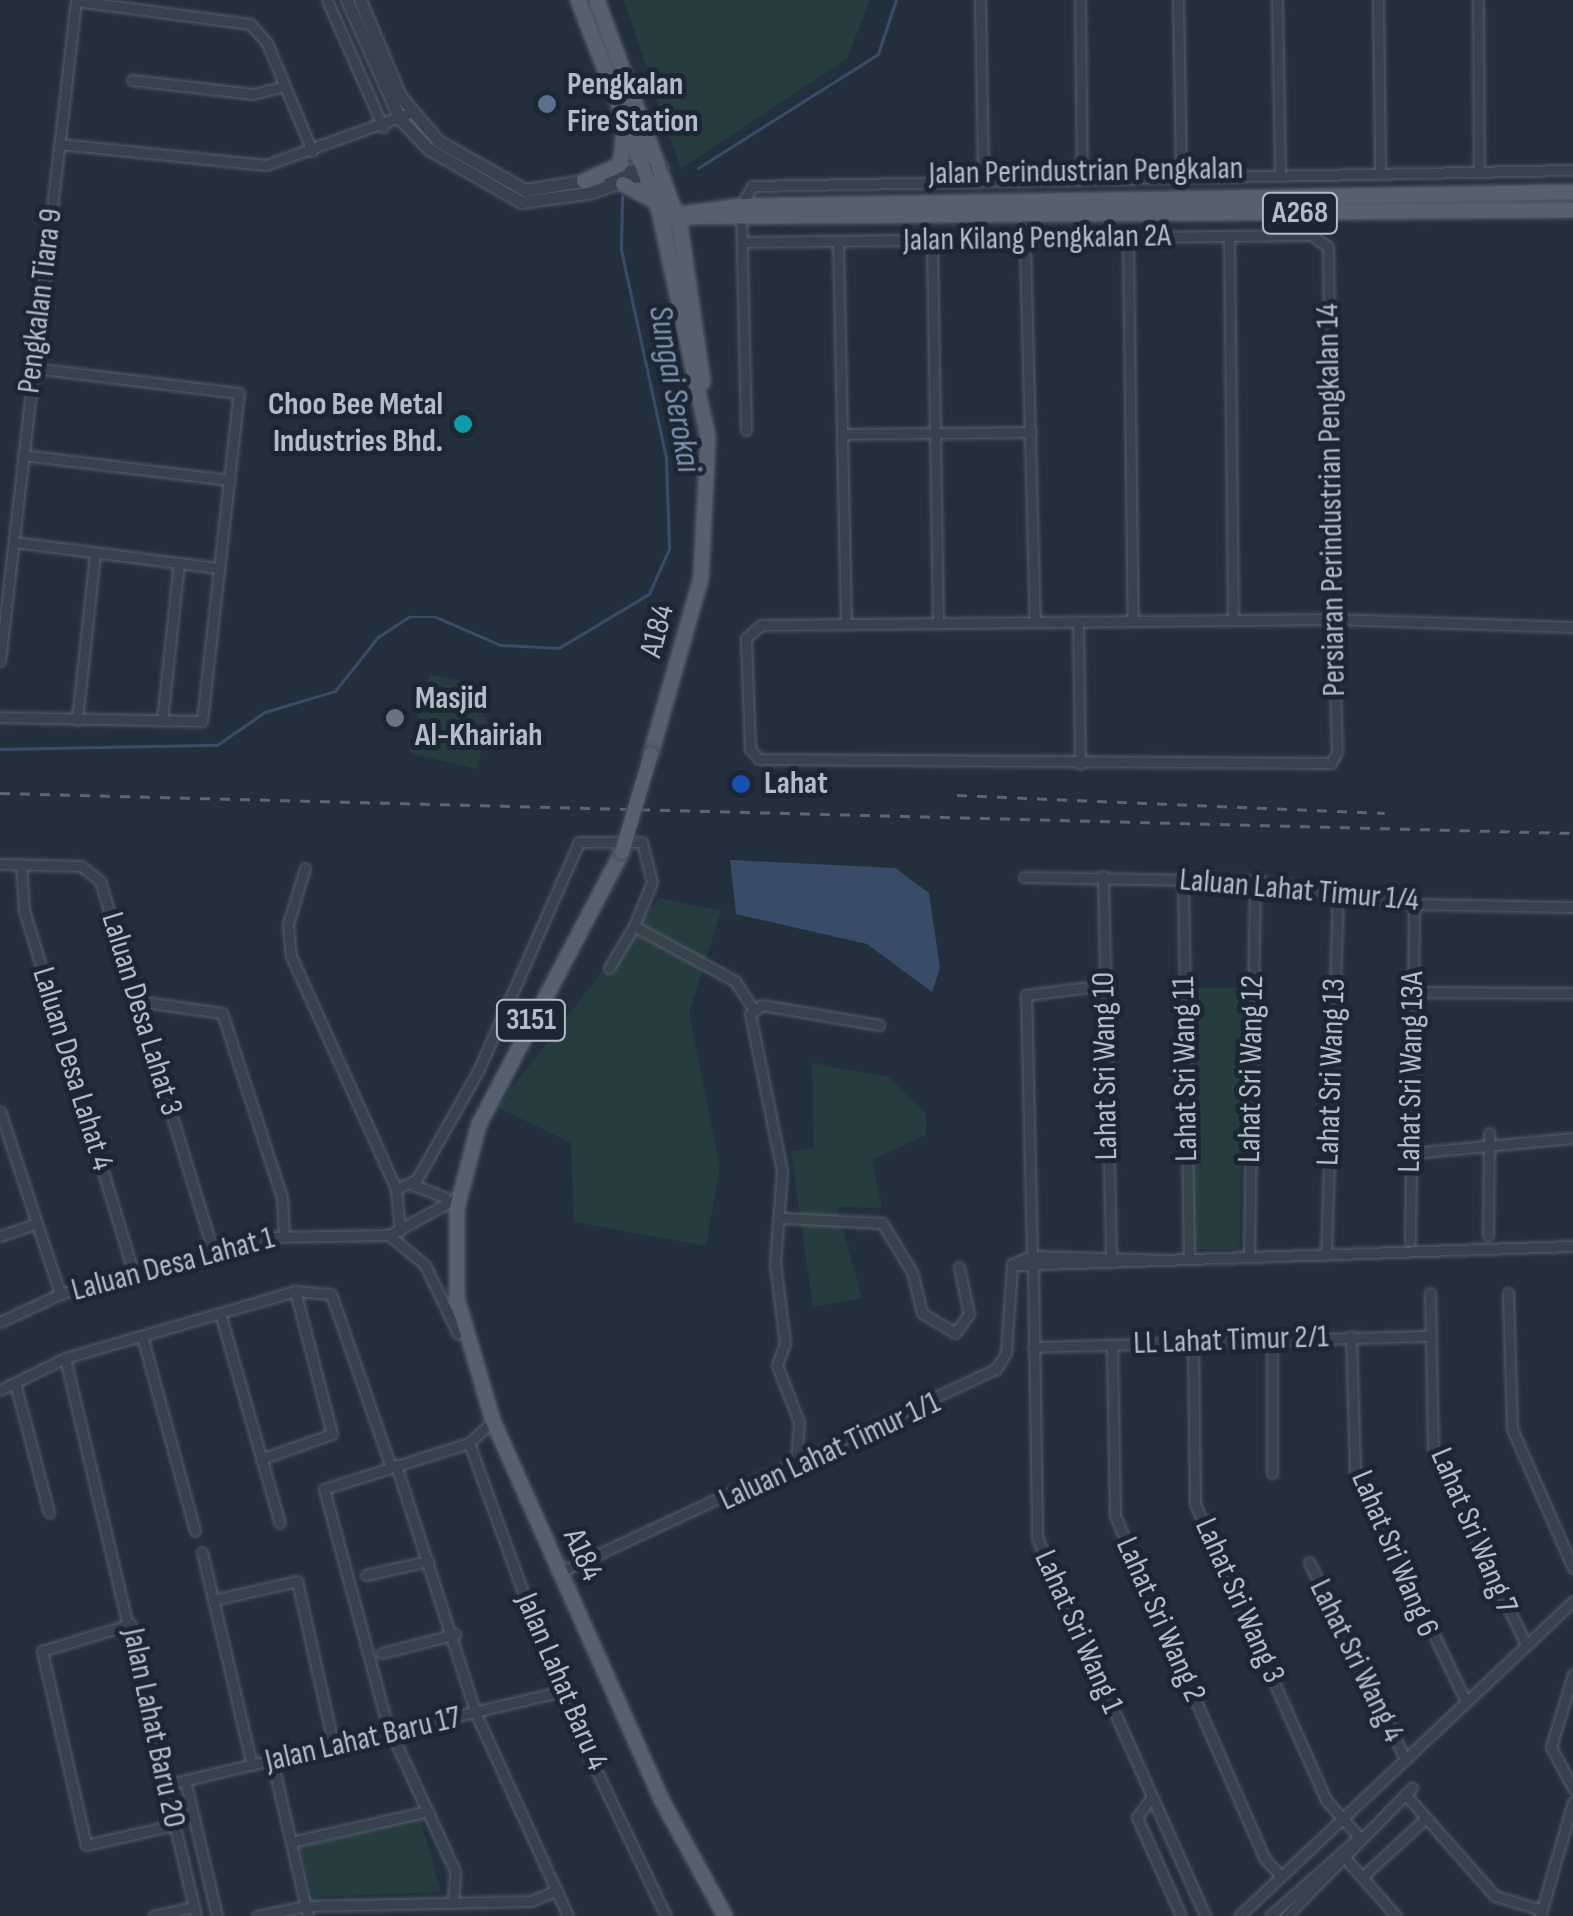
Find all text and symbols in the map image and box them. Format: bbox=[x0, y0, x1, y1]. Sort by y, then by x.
place label: Pengkalan Fire Station bbox=[567, 67, 698, 142]
marker: Pengkalan Fire Station bbox=[536, 93, 558, 115]
street label: Jalan Perindustrian Pengkalan bbox=[928, 150, 1244, 194]
road number: A268 bbox=[1260, 188, 1340, 238]
street label: Pengkalan Tiara 9 bbox=[11, 206, 71, 396]
street label: Jalan Kilang Pengkalan 2A bbox=[903, 217, 1171, 261]
water label: Sungai Serokai bbox=[639, 302, 709, 476]
street label: Persiaran Perindustrian Pengkalan 14 bbox=[1309, 303, 1355, 697]
place label: Choo Bee Metal Industries Bhd. bbox=[268, 387, 443, 462]
marker: Choo Bee Metal Industries Bhd. bbox=[452, 413, 474, 435]
street label: A184 bbox=[633, 601, 683, 661]
place label: Masjid Al-Khairiah bbox=[415, 681, 543, 756]
marker: Masjid Al-Khairiah bbox=[384, 707, 406, 729]
place label: Lahat bbox=[764, 765, 828, 803]
marker: Lahat bbox=[728, 771, 754, 797]
street label: Laluan Lahat Timur 1/4 bbox=[1178, 861, 1420, 921]
street label: Laluan Desa Lahat 3 bbox=[92, 908, 190, 1120]
street label: Laluan Desa Lahat 4 bbox=[23, 963, 121, 1175]
street label: Lahat Sri Wang 13A bbox=[1391, 971, 1433, 1173]
street label: Lahat Sri Wang 10 bbox=[1085, 972, 1127, 1160]
street label: Lahat Sri Wang 12 bbox=[1231, 975, 1273, 1163]
street label: Lahat Sri Wang 11 bbox=[1165, 976, 1207, 1162]
street label: Lahat Sri Wang 13 bbox=[1310, 978, 1354, 1166]
road number: 3151 bbox=[494, 995, 568, 1045]
street label: Laluan Desa Lahat 1 bbox=[67, 1220, 279, 1310]
street label: LL Lahat Timur 2/1 bbox=[1133, 1318, 1329, 1364]
street label: Laluan Lahat Timur 1/1 bbox=[714, 1384, 946, 1520]
street label: Lahat Sri Wang 7 bbox=[1421, 1443, 1525, 1619]
street label: Lahat Sri Wang 6 bbox=[1342, 1465, 1446, 1643]
street label: Lahat Sri Wang 3 bbox=[1186, 1513, 1292, 1689]
street label: A184 bbox=[554, 1523, 610, 1587]
street label: Lahat Sri Wang 2 bbox=[1107, 1532, 1213, 1708]
street label: Lahat Sri Wang 1 bbox=[1025, 1545, 1131, 1719]
street label: Lahat Sri Wang 4 bbox=[1300, 1573, 1412, 1749]
street label: Jalan Lahat Baru 4 bbox=[506, 1588, 616, 1776]
street label: Jalan Lahat Baru 20 bbox=[113, 1625, 193, 1831]
street label: Jalan Lahat Baru 17 bbox=[262, 1699, 464, 1781]

